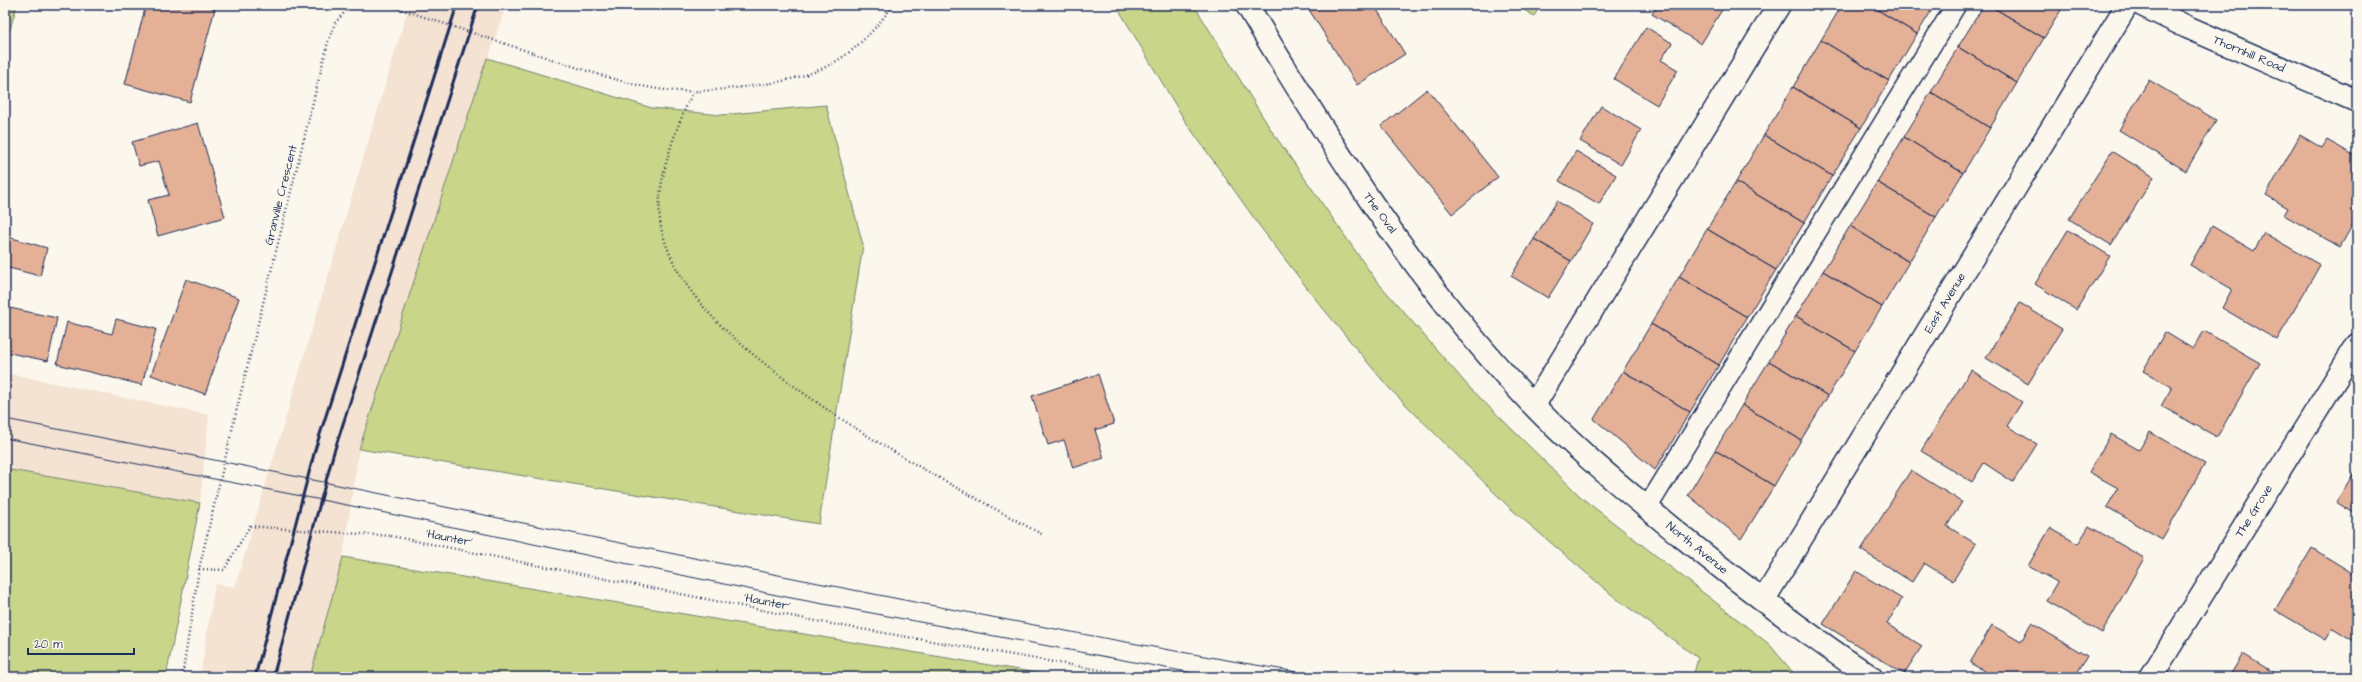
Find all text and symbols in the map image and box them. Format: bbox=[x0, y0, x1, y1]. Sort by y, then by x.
street label: Thornhill Road bbox=[2210, 31, 2288, 77]
street label: Granville Crescent bbox=[260, 143, 302, 247]
street label: The Oval bbox=[1359, 189, 1401, 237]
street label: East Avenue bbox=[1920, 269, 1970, 336]
street label: The Grove bbox=[2231, 481, 2277, 541]
street label: North Avenue bbox=[1662, 518, 1732, 579]
street label: 'Haunter' bbox=[424, 525, 474, 551]
street label: 'Haunter' bbox=[742, 589, 792, 615]
scale bar bbox=[28, 630, 134, 656]
text: 20 m bbox=[34, 636, 63, 653]

